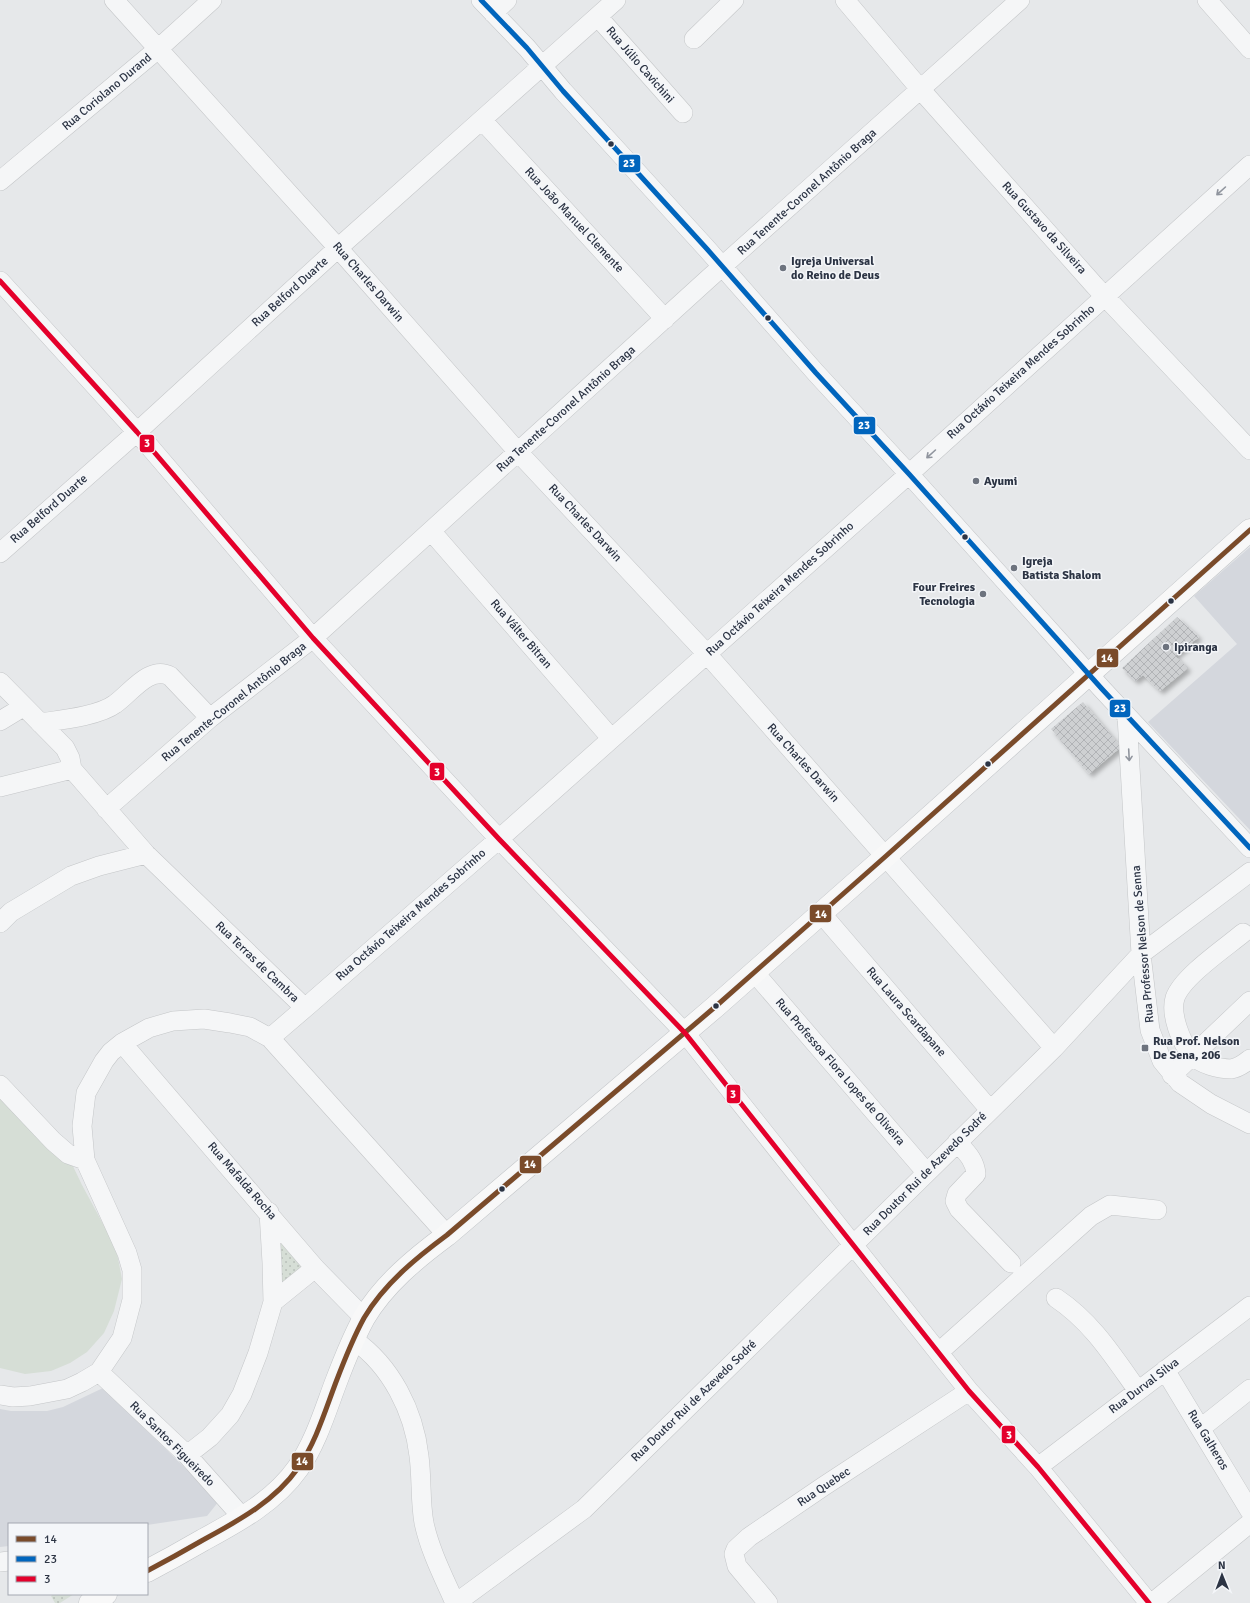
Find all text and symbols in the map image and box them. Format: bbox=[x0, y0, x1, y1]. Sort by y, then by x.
street label: Rua Júlio Cavichini bbox=[603, 24, 677, 106]
street label: Rua Coriolano Durand bbox=[59, 50, 155, 134]
street label: Rua Tenente-Coronel Antônio Braga bbox=[734, 126, 880, 258]
unlabelled marker bbox=[606, 139, 616, 149]
line badge: 23 bbox=[618, 154, 641, 173]
text: 23 bbox=[623, 157, 635, 170]
street label: Rua João Manuel Clemente bbox=[521, 164, 627, 276]
street label: Rua Gustavo da Silveira bbox=[998, 179, 1090, 277]
one-way arrow bbox=[1216, 186, 1226, 196]
street label: Rua Charles Darwin bbox=[329, 239, 407, 325]
street label: Rua Belford Duarte bbox=[249, 254, 331, 330]
place label: Igreja Universal do Reino de Deus bbox=[791, 254, 880, 283]
marker: Igreja Universal do Reino de Deus bbox=[778, 263, 788, 273]
street label: Rua Octávio Teixeira Mendes Sobrinho bbox=[944, 302, 1098, 442]
unlabelled marker bbox=[763, 313, 773, 323]
street label: Rua Tenente-Coronel Antônio Braga bbox=[493, 343, 639, 475]
line badge: 23 bbox=[853, 416, 876, 435]
text: 23 bbox=[858, 419, 870, 432]
line badge: 3 bbox=[139, 434, 155, 453]
text: 3 bbox=[144, 437, 150, 450]
one-way arrow bbox=[926, 449, 936, 459]
street label: Rua Belford Duarte bbox=[7, 471, 91, 547]
place label: Ayumi bbox=[984, 474, 1017, 489]
marker: Ayumi bbox=[971, 476, 981, 486]
street label: Rua Charles Darwin bbox=[545, 481, 625, 565]
street label: Rua Octávio Teixeira Mendes Sobrinho bbox=[703, 519, 857, 659]
unlabelled marker bbox=[960, 532, 970, 542]
place label: Igreja Batista Shalom bbox=[1022, 554, 1101, 583]
marker: Igreja Batista Shalom bbox=[1009, 563, 1019, 573]
place label: Four Freires Tecnologia bbox=[913, 580, 976, 609]
marker: Four Freires Tecnologia bbox=[978, 589, 988, 599]
street label: Rua Válter Bitran bbox=[487, 596, 555, 672]
unlabelled marker bbox=[1166, 596, 1176, 606]
street label: Rua Tenente-Coronel Antônio Braga bbox=[159, 639, 309, 765]
place label: Ipiranga bbox=[1174, 640, 1218, 655]
marker: Ipiranga bbox=[1161, 642, 1171, 652]
line badge: 14 bbox=[1096, 648, 1119, 668]
text: 14 bbox=[1101, 652, 1113, 665]
line badge: 23 bbox=[1109, 699, 1131, 718]
text: 23 bbox=[1114, 702, 1126, 715]
street label: Rua Charles Darwin bbox=[764, 721, 842, 805]
one-way arrow bbox=[1126, 748, 1133, 761]
unlabelled marker bbox=[983, 759, 993, 769]
line badge: 3 bbox=[429, 762, 445, 781]
text: 3 bbox=[434, 766, 440, 779]
street label: Rua Octávio Teixeira Mendes Sobrinho bbox=[333, 846, 489, 984]
street label: Rua Professor Nelson de Senna bbox=[1129, 865, 1157, 1023]
line badge: 14 bbox=[809, 904, 832, 923]
text: 14 bbox=[815, 908, 827, 921]
street label: Rua Terras de Cambra bbox=[212, 918, 302, 1006]
street label: Rua Laura Scardapane bbox=[863, 964, 949, 1060]
street label: Rua Professoa Flora Lopes de Oliveira bbox=[772, 995, 908, 1149]
unlabelled marker bbox=[711, 1001, 721, 1011]
place label: Rua Prof. Nelson De Sena, 206 bbox=[1153, 1034, 1240, 1063]
marker: Rua Prof. Nelson De Sena, 206 bbox=[1140, 1043, 1150, 1053]
line badge: 3 bbox=[726, 1084, 741, 1104]
text: 3 bbox=[730, 1088, 736, 1101]
street label: Rua Doutor Rui de Azevedo Sodré bbox=[860, 1109, 990, 1239]
street label: Rua Mafalda Rocha bbox=[204, 1139, 280, 1223]
line badge: 14 bbox=[519, 1155, 542, 1174]
text: 14 bbox=[524, 1158, 536, 1171]
unlabelled marker bbox=[497, 1184, 507, 1194]
street label: Rua Doutor Rui de Azevedo Sodré bbox=[628, 1337, 760, 1465]
street label: Rua Durval Silva bbox=[1106, 1355, 1182, 1417]
street label: Rua Santos Figueiredo bbox=[126, 1398, 218, 1490]
street label: Rua Galheros bbox=[1184, 1407, 1232, 1473]
line badge: 3 bbox=[1001, 1425, 1016, 1444]
text: 3 bbox=[1006, 1429, 1012, 1442]
line badge: 14 bbox=[291, 1452, 314, 1471]
text: 14 bbox=[296, 1455, 308, 1468]
street label: Rua Quebec bbox=[795, 1464, 854, 1510]
legend bbox=[8, 1523, 148, 1595]
text: 14 bbox=[44, 1532, 57, 1547]
text: 23 bbox=[44, 1552, 57, 1567]
north arrow bbox=[1202, 1555, 1242, 1595]
text: N bbox=[1218, 1559, 1226, 1572]
text: 3 bbox=[44, 1572, 50, 1587]

